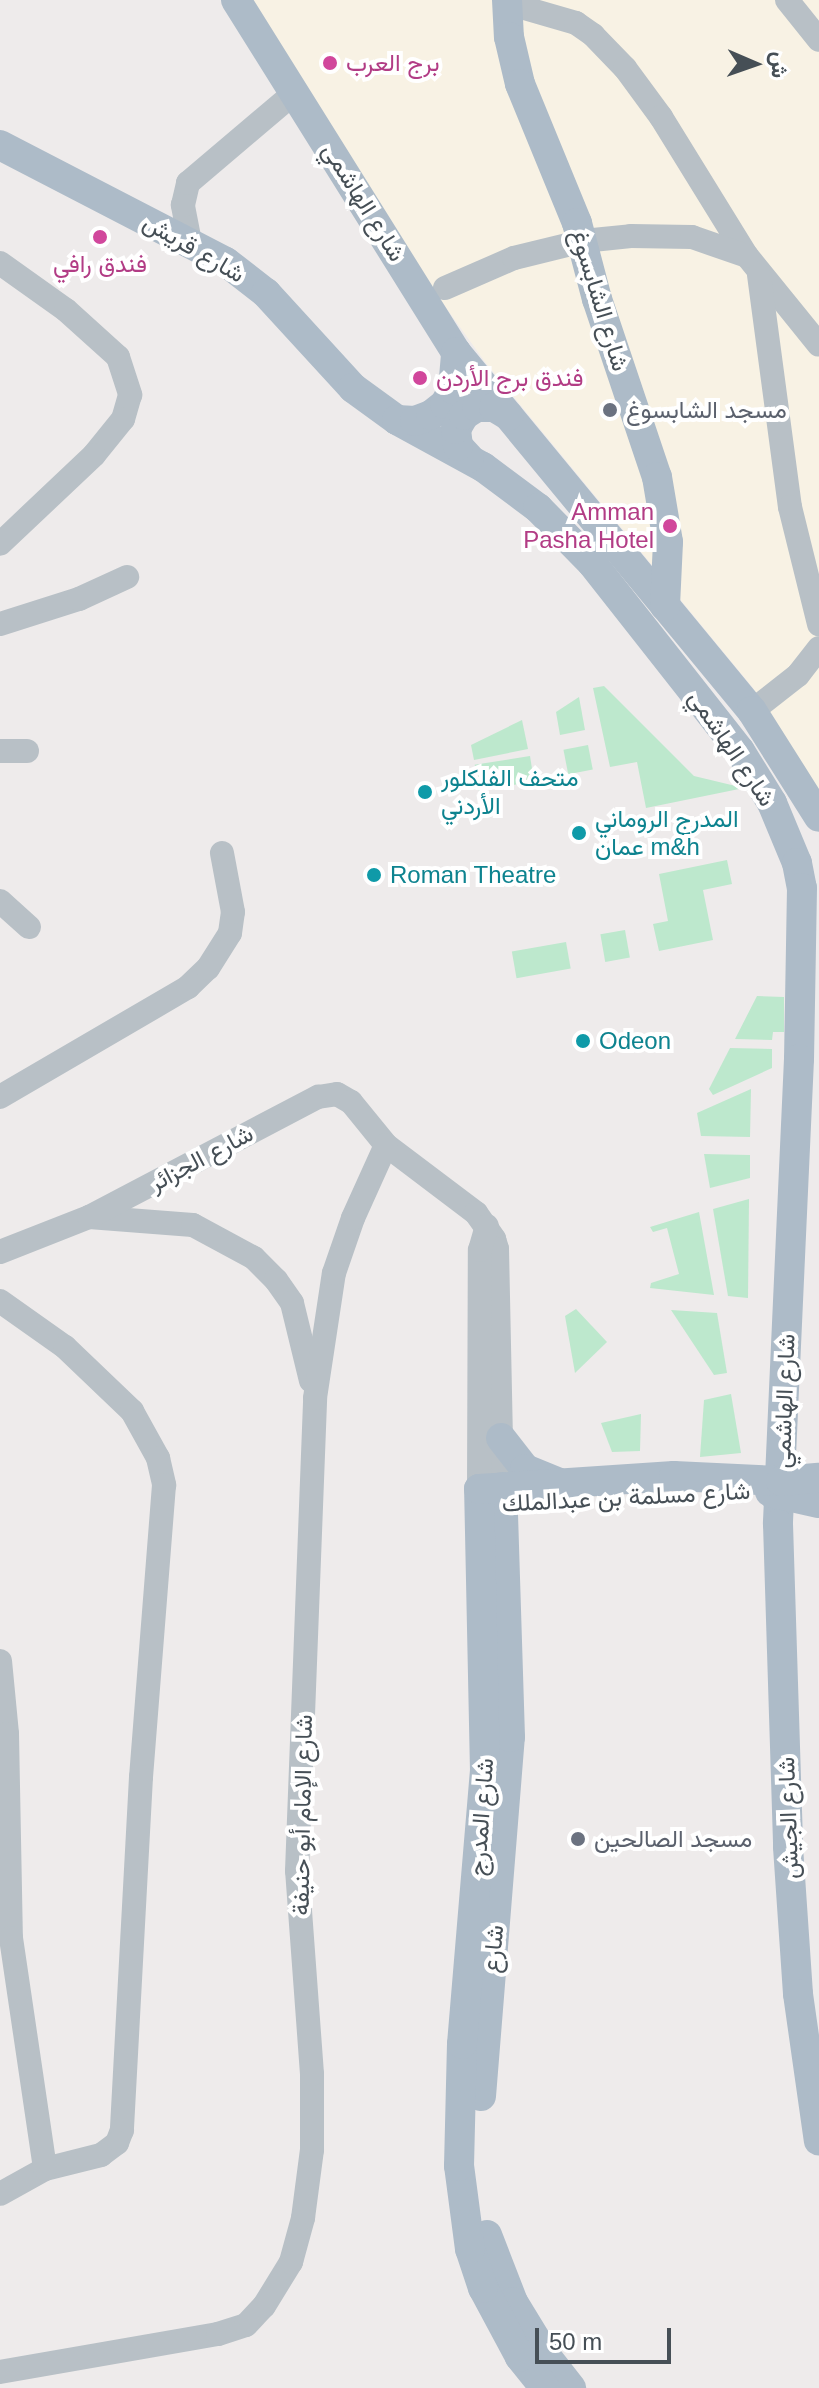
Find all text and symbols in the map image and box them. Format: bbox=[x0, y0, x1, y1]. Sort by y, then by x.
north arrow bbox=[715, 24, 795, 104]
place label: برج العرب bbox=[346, 49, 440, 77]
text: ش bbox=[767, 51, 792, 79]
marker: برج العرب bbox=[321, 54, 339, 72]
street label: شارع الهاشمي bbox=[316, 137, 412, 267]
street label: شارع قريش bbox=[138, 207, 250, 289]
street label: شارع الشابسوغ bbox=[565, 226, 635, 374]
marker: فندق رافي bbox=[91, 228, 109, 246]
place label: فندق رافي bbox=[53, 250, 147, 278]
place label: فندق برج الأردن bbox=[436, 364, 583, 392]
marker: فندق برج الأردن bbox=[411, 369, 429, 387]
place label: مسجد الشابسوغ bbox=[626, 396, 787, 424]
marker: مسجد الشابسوغ bbox=[601, 401, 619, 419]
place label: Amman Pasha Hotel bbox=[523, 498, 654, 554]
marker: Amman Pasha Hotel bbox=[661, 517, 679, 535]
street label: شارع الهاشمي bbox=[683, 684, 781, 812]
place label: متحف الفلكلور الأردني bbox=[441, 764, 579, 820]
marker: متحف الفلكلور الأردني bbox=[416, 783, 434, 801]
place label: المدرج الروماني عمان m&h bbox=[595, 805, 738, 861]
marker: المدرج الروماني عمان m&h bbox=[570, 824, 588, 842]
place label: Roman Theatre bbox=[390, 861, 557, 889]
marker: Roman Theatre bbox=[365, 866, 383, 884]
place label: Odeon bbox=[599, 1027, 671, 1055]
marker: Odeon bbox=[574, 1032, 592, 1050]
street label: شارع الجزائر bbox=[144, 1119, 258, 1197]
street label: شارع الهاشمي bbox=[767, 1333, 801, 1469]
street label: شارع مسلمة بن عبدالملك bbox=[501, 1476, 751, 1518]
street label: شارع الإمام أبو حنيفة bbox=[286, 1714, 318, 1916]
street label: شارع الجيش bbox=[771, 1756, 805, 1880]
street label: شارع المدرج bbox=[463, 1757, 499, 1877]
place label: مسجد الصالحين bbox=[594, 1825, 752, 1853]
marker: مسجد الصالحين bbox=[569, 1830, 587, 1848]
street label: شارع bbox=[477, 1924, 509, 1974]
scale bar bbox=[539, 2312, 675, 2362]
text: 50 m bbox=[549, 2328, 602, 2355]

